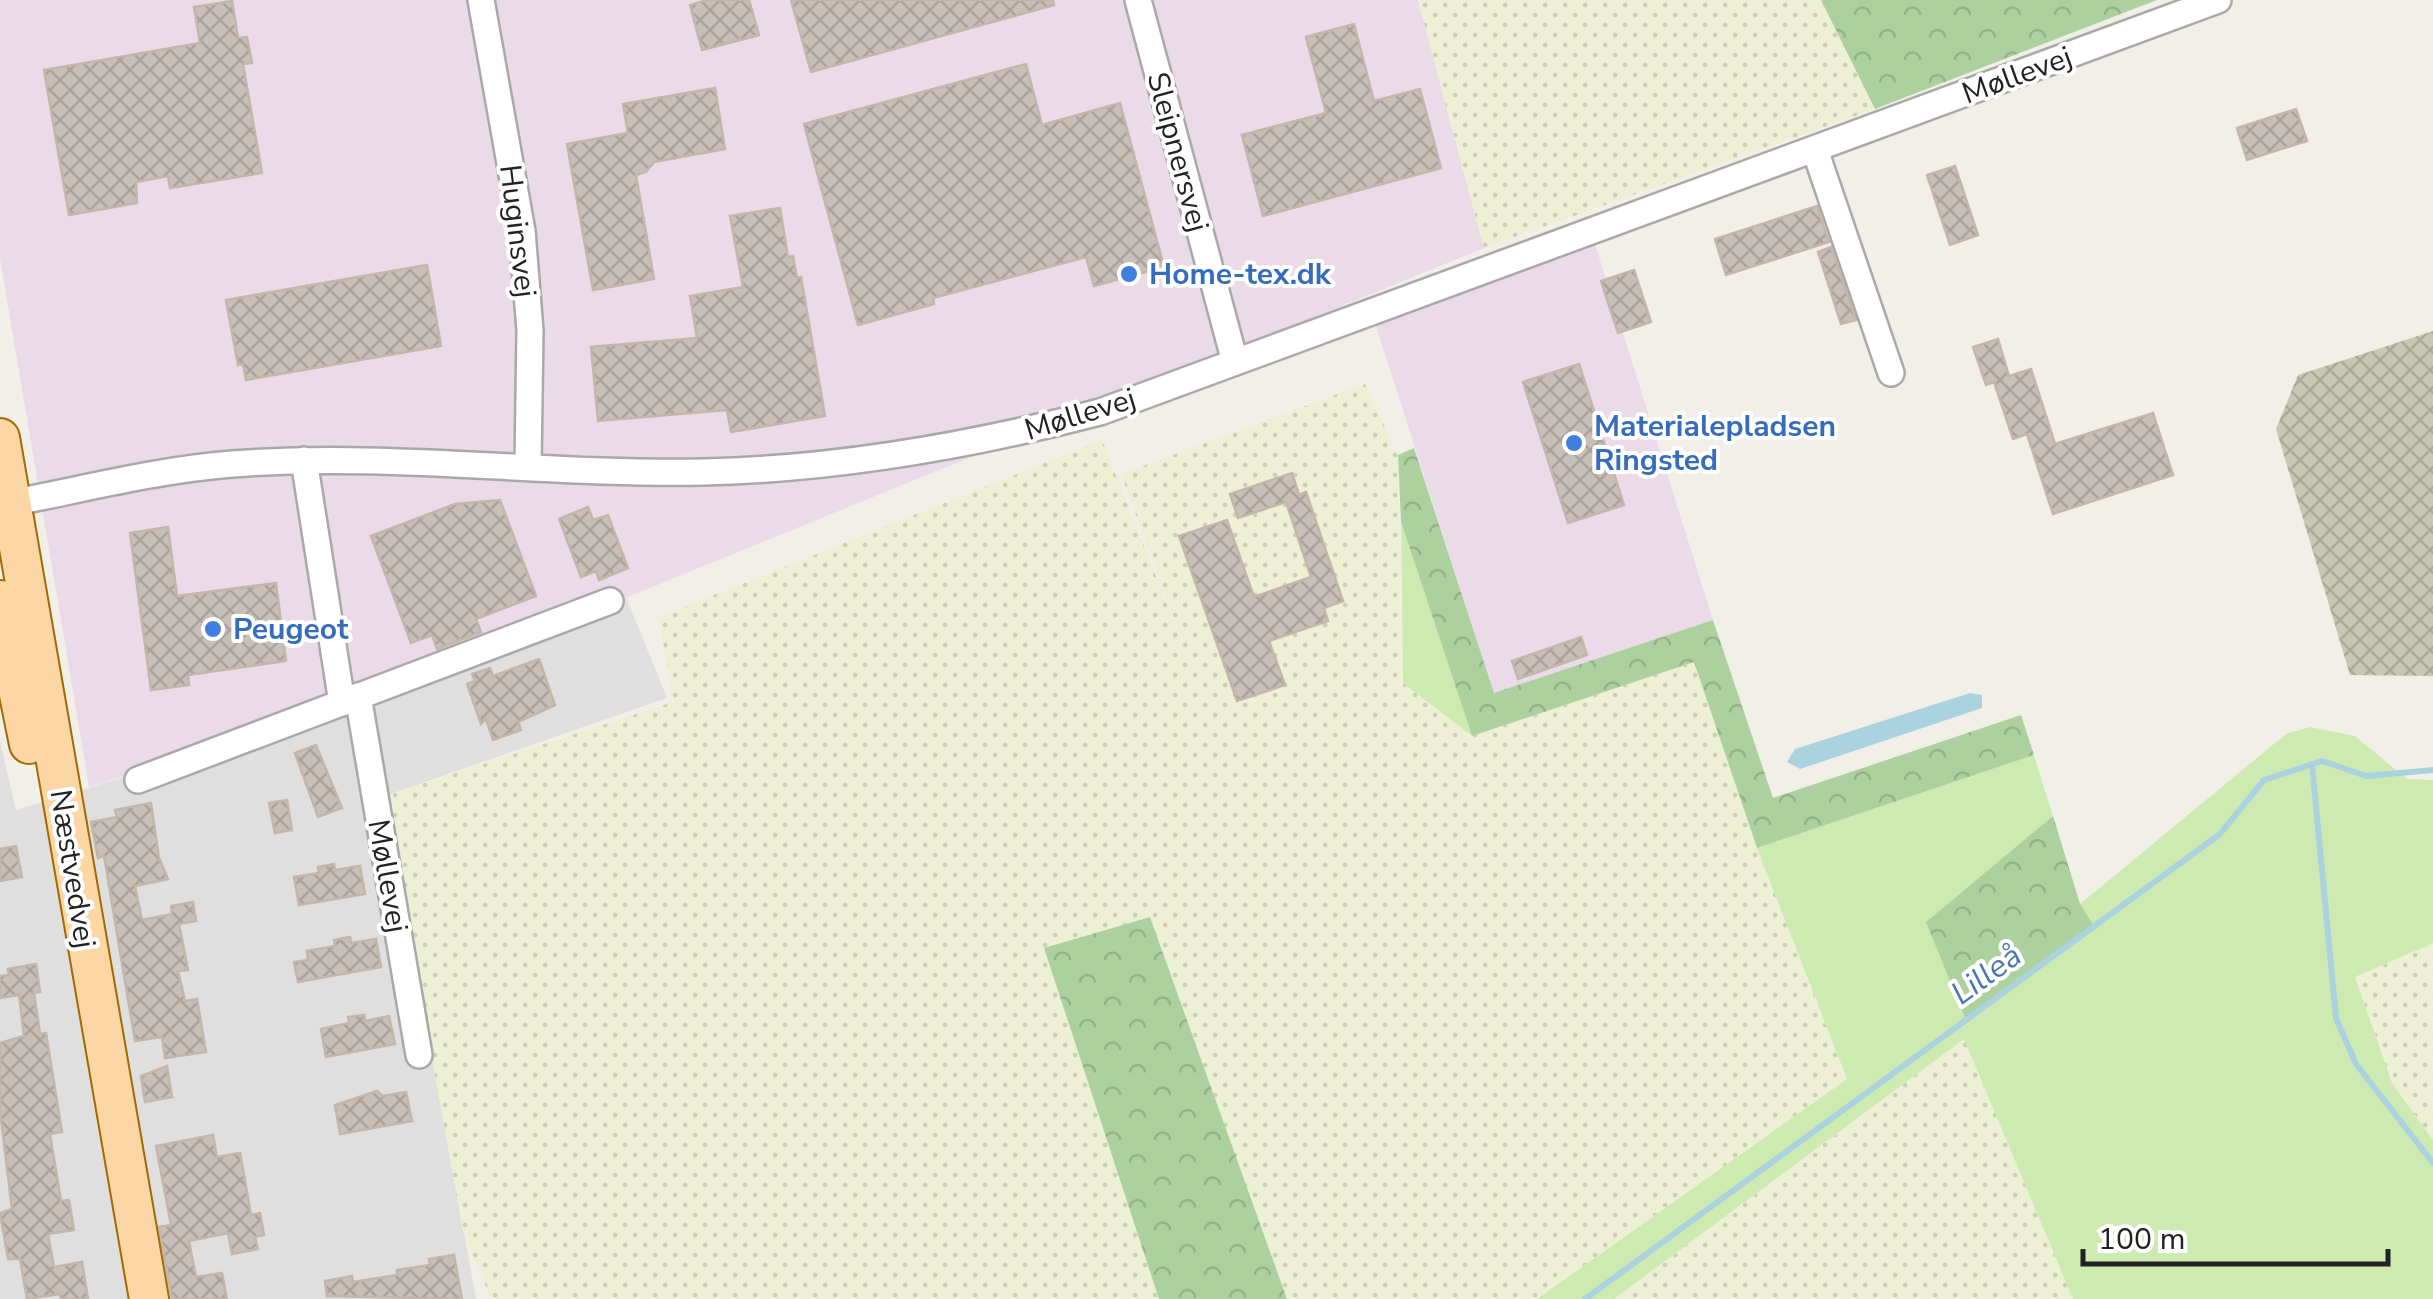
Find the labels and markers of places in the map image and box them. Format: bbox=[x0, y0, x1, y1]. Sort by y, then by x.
place label: Home-tex.dk bbox=[1149, 254, 1332, 295]
marker: Home-tex.dk bbox=[1118, 263, 1140, 285]
place label: Materialepladsen Ringsted bbox=[1594, 406, 1836, 481]
marker: Materialepladsen Ringsted bbox=[1563, 432, 1585, 454]
place label: Peugeot bbox=[233, 609, 349, 650]
marker: Peugeot bbox=[202, 618, 224, 640]

